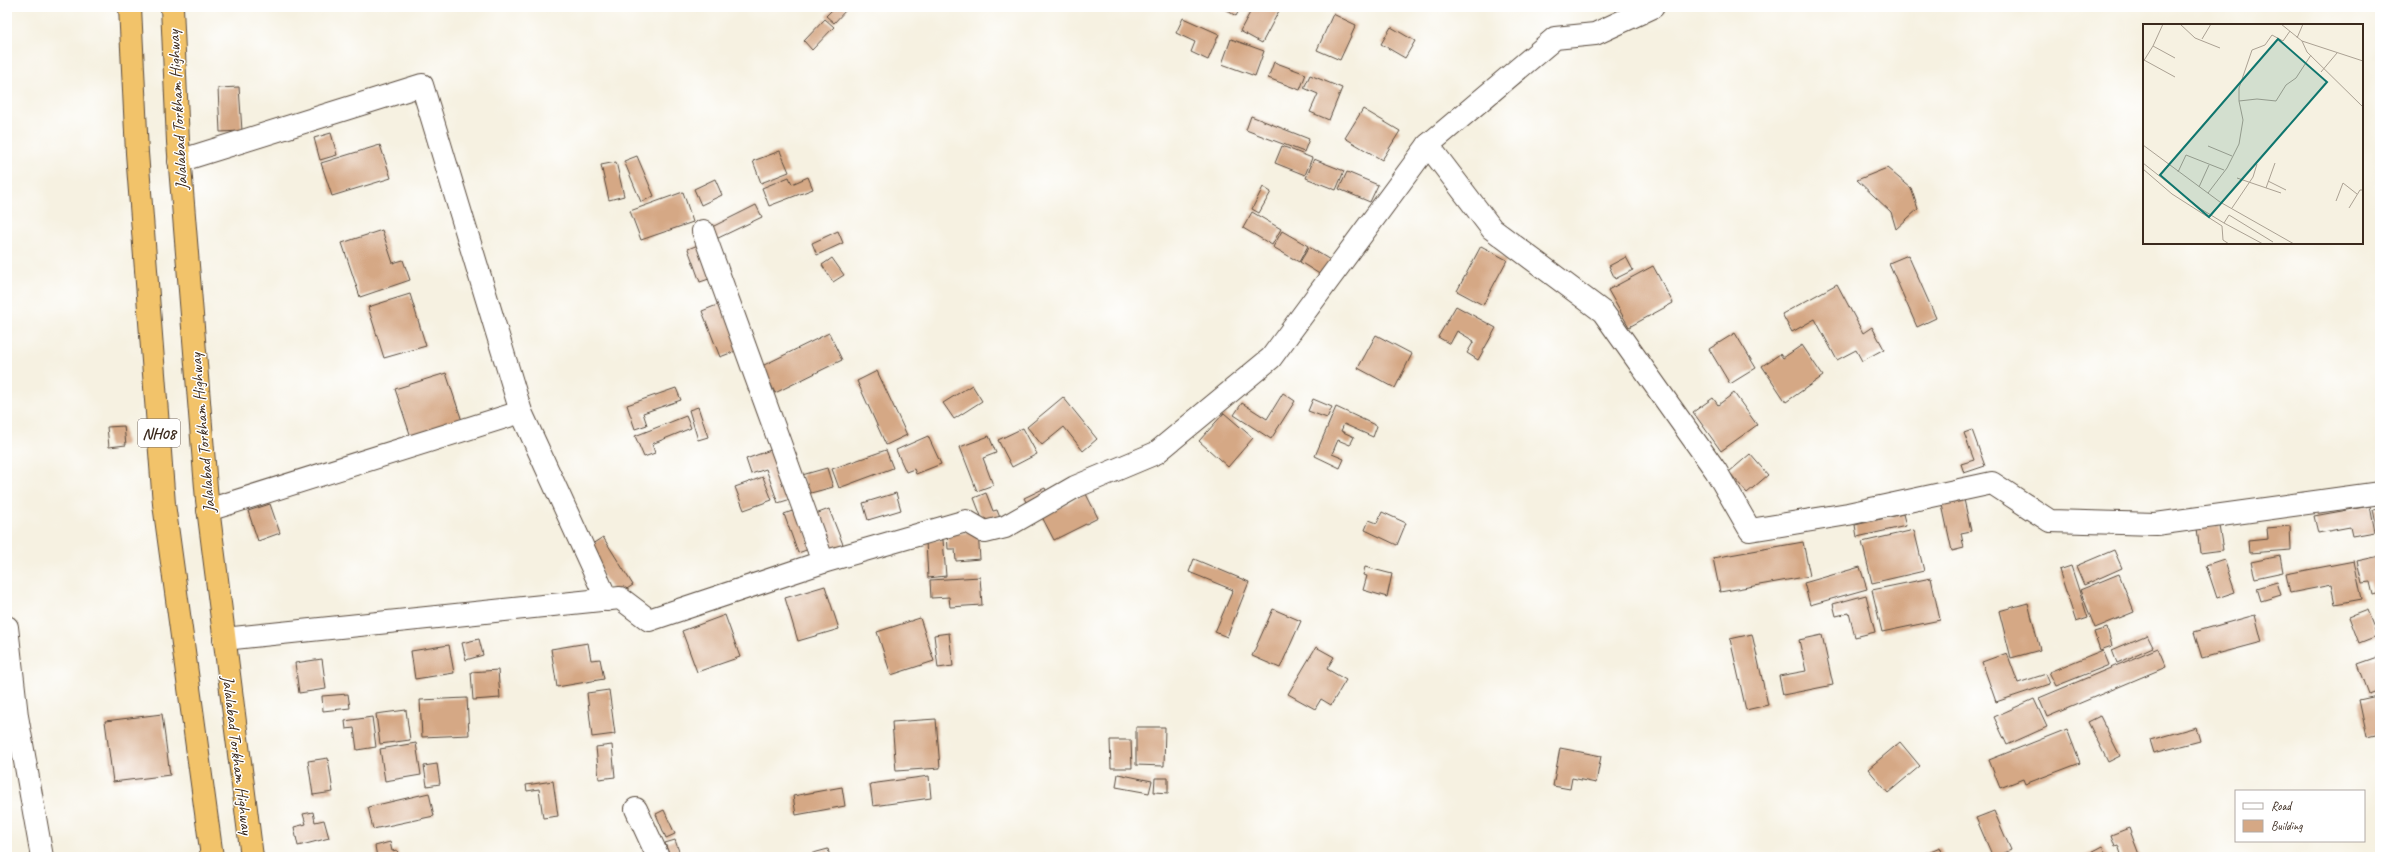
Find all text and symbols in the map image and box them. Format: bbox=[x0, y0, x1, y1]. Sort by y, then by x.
inset map bbox=[2143, 24, 2363, 244]
street label: Jalalabad Torkham Highway bbox=[163, 28, 192, 191]
street label: Jalalabad Torkham Highway bbox=[185, 351, 220, 515]
road number: NH08 bbox=[138, 419, 180, 447]
street label: Jalalabad Torkham Highway bbox=[217, 673, 258, 837]
legend bbox=[2235, 790, 2365, 842]
text: Road bbox=[2271, 798, 2293, 814]
text: Building bbox=[2271, 818, 2303, 834]

